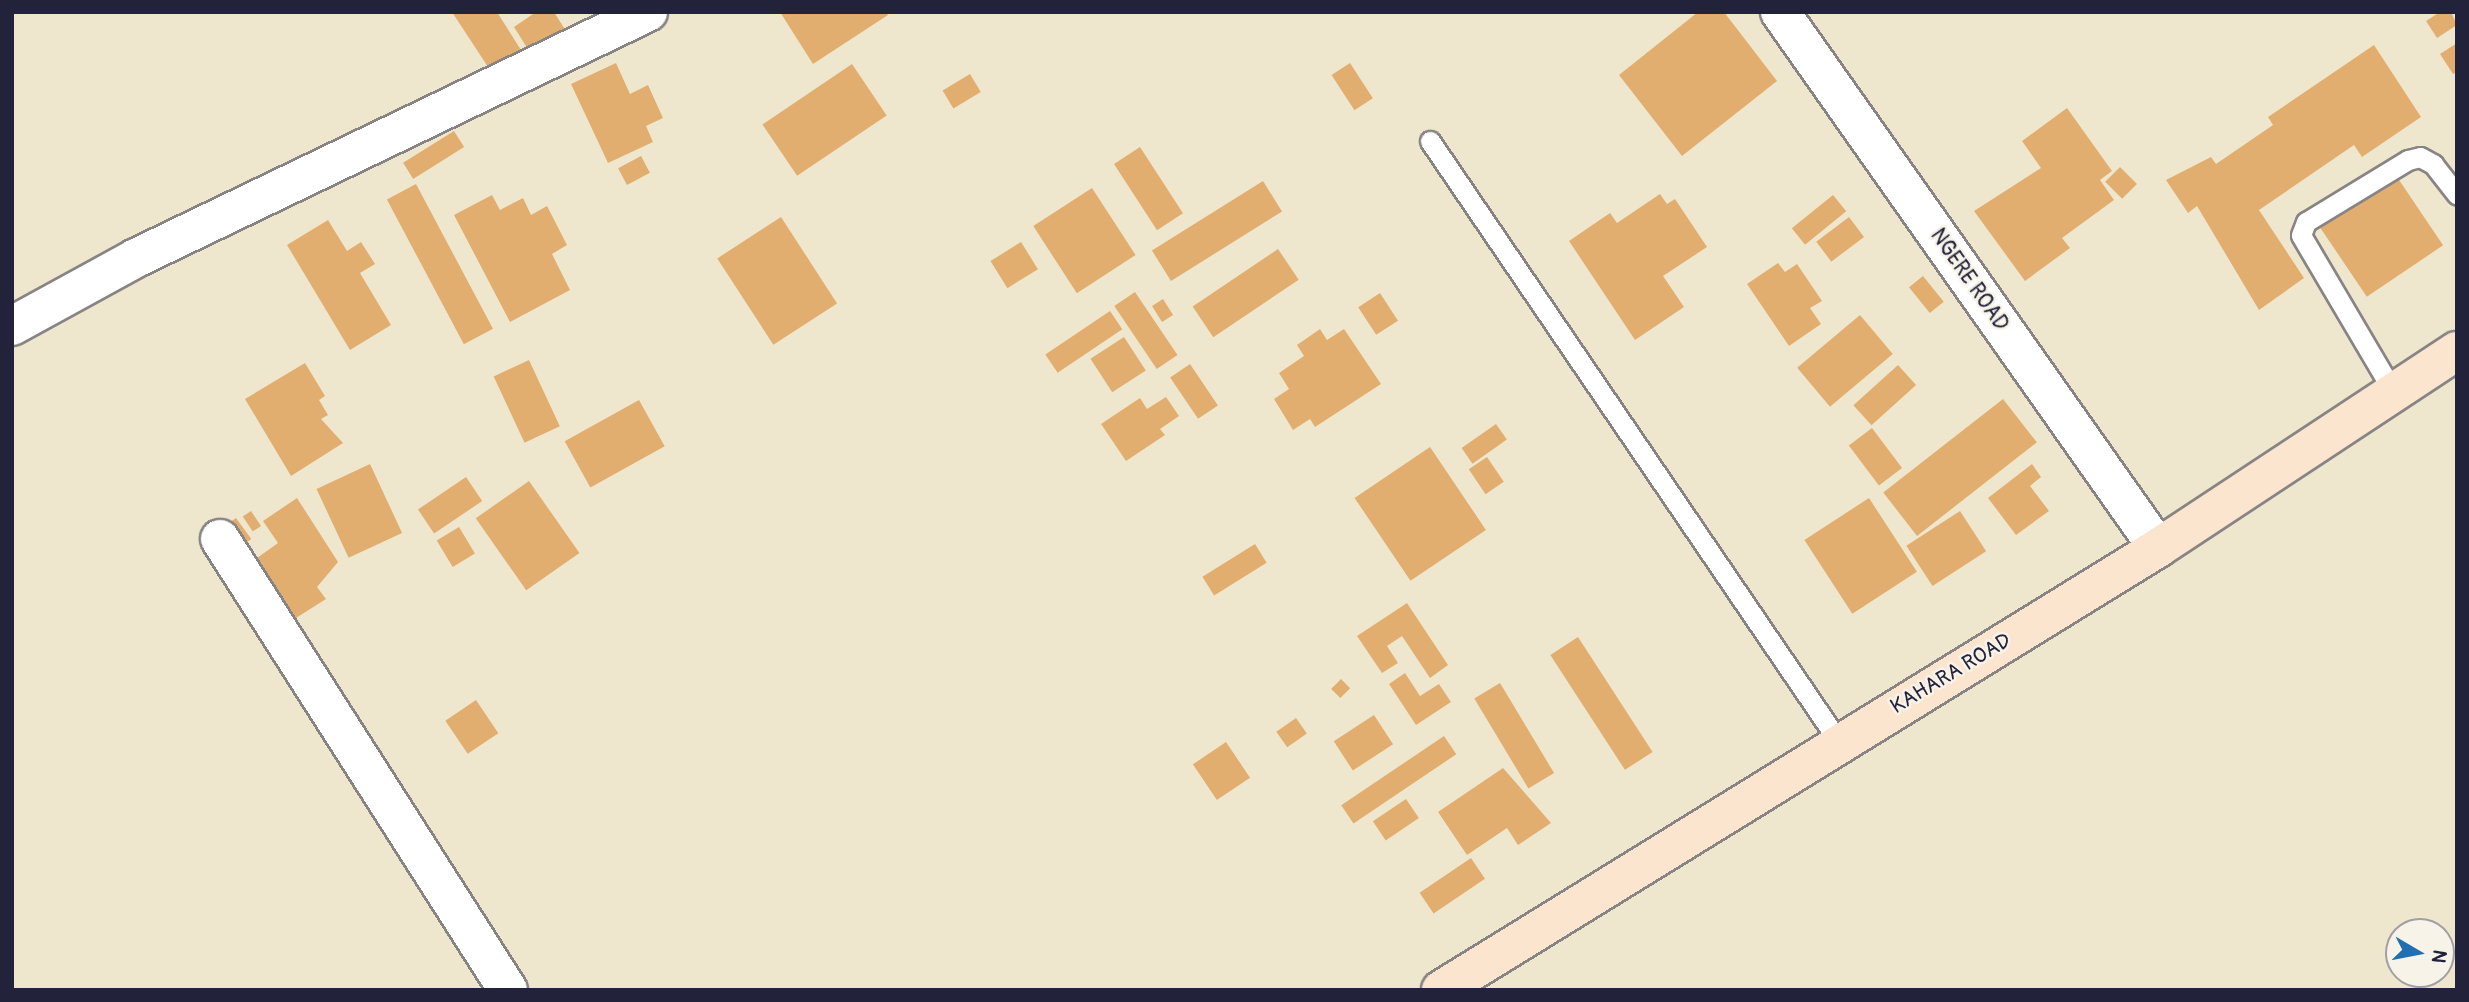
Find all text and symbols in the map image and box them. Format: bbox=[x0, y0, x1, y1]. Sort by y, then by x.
street label: NGERE ROAD bbox=[1925, 224, 2013, 336]
street label: KAHARA ROAD bbox=[1886, 628, 2016, 720]
north arrow bbox=[2385, 918, 2455, 988]
text: N bbox=[2426, 948, 2452, 965]

